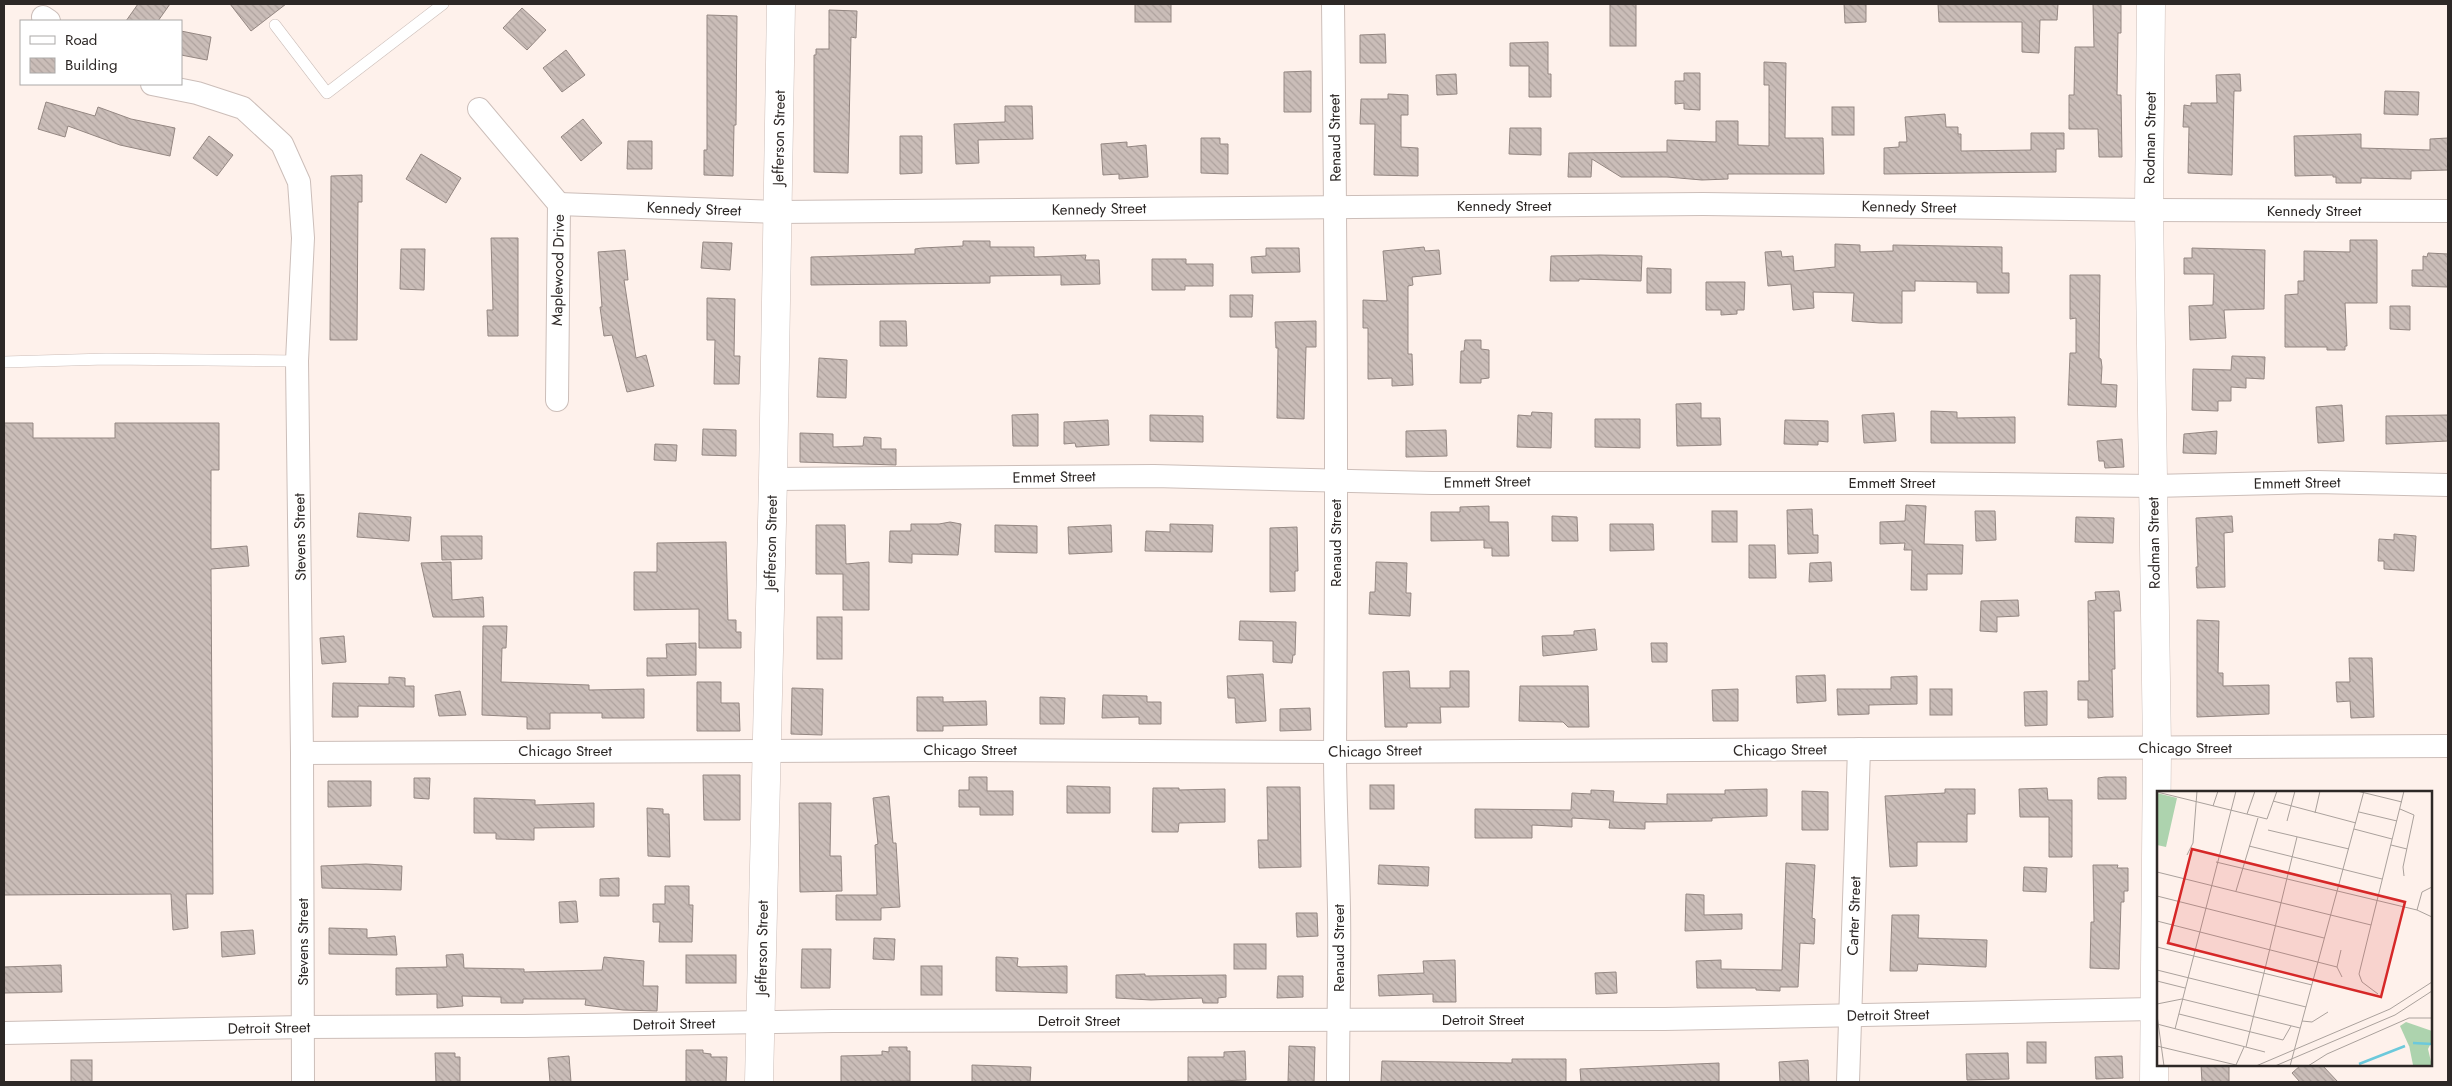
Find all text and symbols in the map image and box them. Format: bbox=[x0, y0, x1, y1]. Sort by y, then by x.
legend bbox=[20, 20, 182, 85]
text: Road bbox=[65, 29, 97, 51]
text: Building bbox=[65, 54, 117, 76]
street label: Jefferson Street bbox=[767, 90, 791, 188]
street label: Rodman Street bbox=[2138, 91, 2162, 184]
street label: Renaud Street bbox=[1323, 93, 1347, 182]
street label: Kennedy Street bbox=[1457, 195, 1552, 217]
street label: Kennedy Street bbox=[1861, 195, 1957, 219]
street label: Kennedy Street bbox=[646, 196, 742, 222]
street label: Kennedy Street bbox=[1051, 197, 1147, 221]
street label: Kennedy Street bbox=[2267, 200, 2362, 222]
street label: Maplewood Drive bbox=[546, 214, 570, 326]
street label: Emmet Street bbox=[1012, 465, 1096, 489]
street label: Emmett Street bbox=[1443, 470, 1531, 494]
street label: Emmett Street bbox=[2253, 471, 2341, 495]
street label: Emmett Street bbox=[1849, 472, 1936, 494]
street label: Stevens Street bbox=[288, 493, 312, 581]
street label: Jefferson Street bbox=[759, 495, 783, 593]
street label: Rodman Street bbox=[2142, 496, 2166, 589]
street label: Renaud Street bbox=[1325, 499, 1347, 587]
street label: Chicago Street bbox=[2138, 737, 2232, 759]
street label: Chicago Street bbox=[1733, 738, 1827, 762]
street label: Chicago Street bbox=[923, 739, 1017, 761]
street label: Chicago Street bbox=[1328, 739, 1422, 763]
street label: Chicago Street bbox=[518, 740, 612, 762]
inset map bbox=[2157, 791, 2432, 1066]
street label: Carter Street bbox=[1842, 876, 1866, 956]
street label: Stevens Street bbox=[292, 898, 314, 986]
street label: Jefferson Street bbox=[750, 900, 774, 998]
street label: Renaud Street bbox=[1328, 904, 1350, 992]
street label: Detroit Street bbox=[1847, 1003, 1930, 1027]
street label: Detroit Street bbox=[1442, 1009, 1525, 1031]
street label: Detroit Street bbox=[1038, 1010, 1121, 1032]
street label: Detroit Street bbox=[633, 1012, 716, 1036]
street label: Detroit Street bbox=[228, 1016, 311, 1040]

